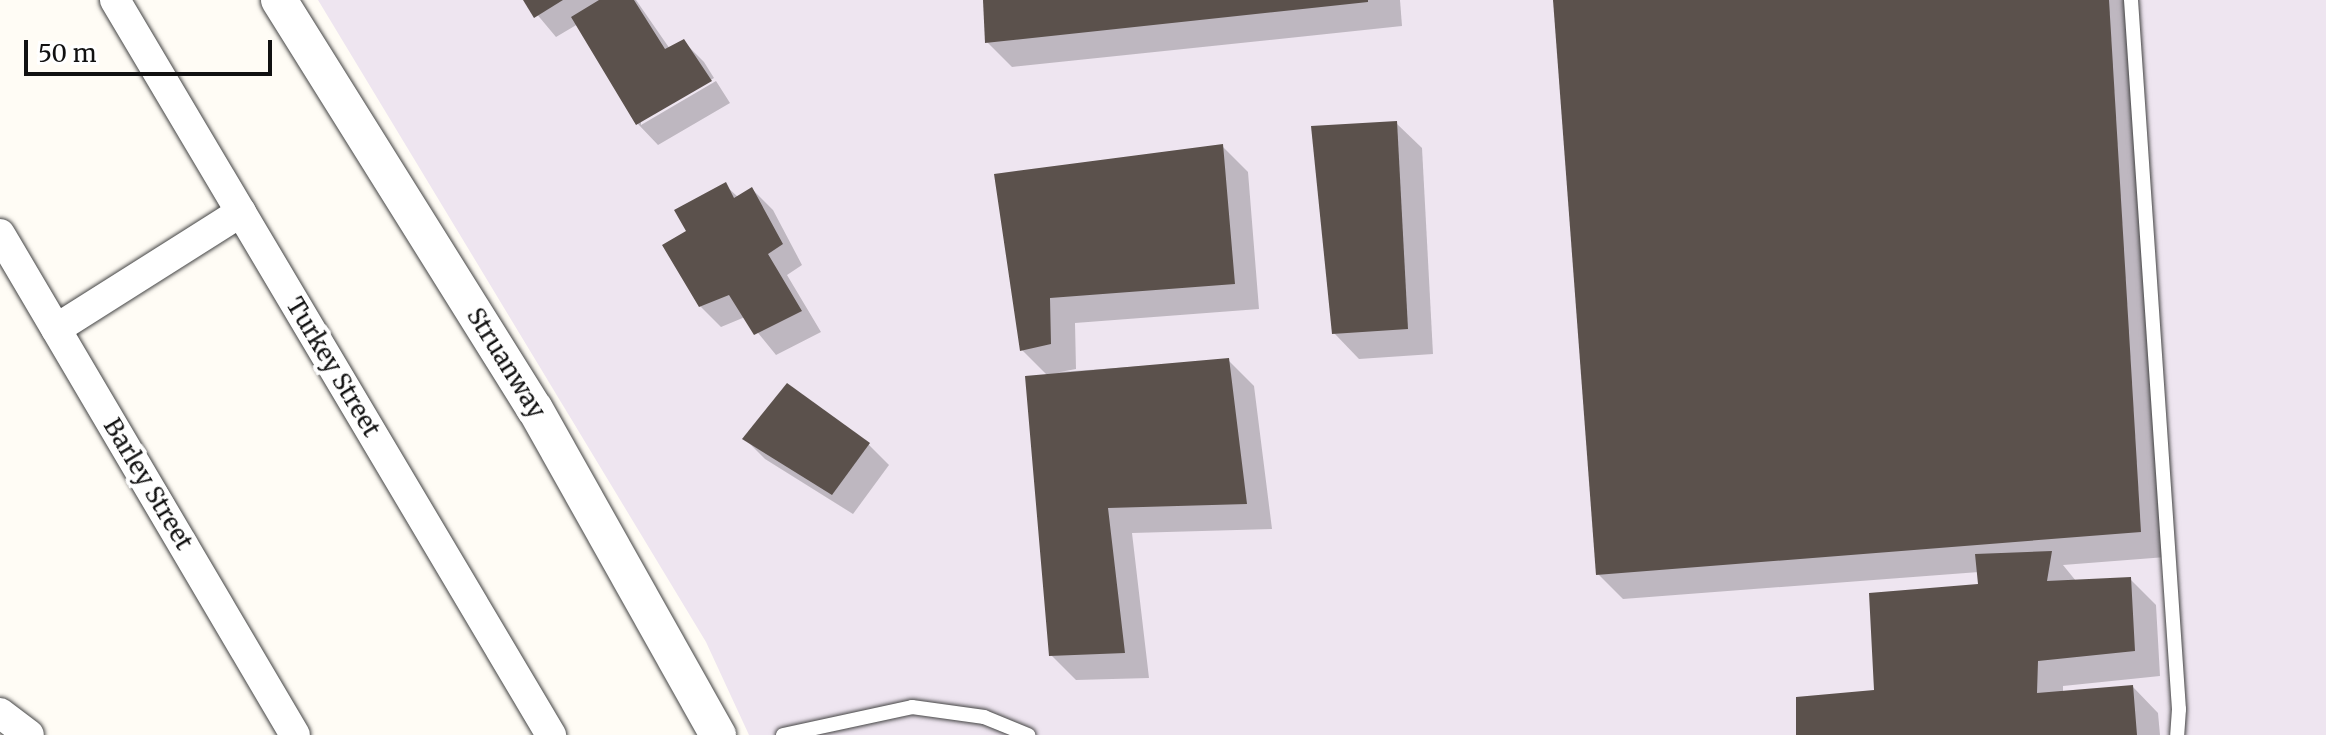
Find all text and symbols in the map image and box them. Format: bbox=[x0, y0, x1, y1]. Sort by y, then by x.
scale bar bbox=[28, 24, 276, 74]
text: 50 m bbox=[38, 38, 97, 69]
street label: Turkey Street bbox=[280, 292, 386, 442]
street label: Struanway bbox=[461, 303, 551, 423]
street label: Barley Street bbox=[98, 413, 198, 555]

